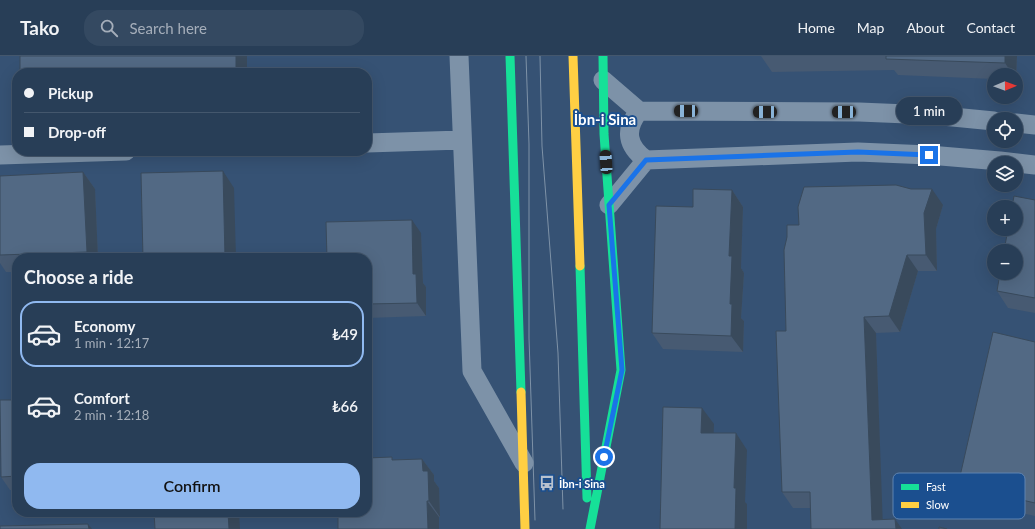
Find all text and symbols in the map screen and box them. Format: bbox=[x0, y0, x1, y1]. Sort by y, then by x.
search box bbox=[84, 10, 364, 46]
text: Tako bbox=[20, 16, 60, 39]
icon: search bbox=[98, 17, 120, 39]
text: Search here bbox=[130, 19, 207, 37]
text: Home bbox=[797, 19, 835, 36]
text: Map bbox=[857, 19, 884, 36]
text: About bbox=[906, 19, 944, 36]
text: Contact bbox=[966, 19, 1015, 36]
north arrow bbox=[987, 68, 1023, 104]
map controls bbox=[987, 68, 1023, 280]
text: Pickup bbox=[48, 84, 93, 102]
callout: 1 min bbox=[896, 97, 962, 125]
text: 1 min bbox=[913, 103, 945, 119]
car bbox=[674, 105, 698, 117]
car bbox=[753, 106, 777, 118]
car bbox=[832, 106, 856, 118]
district label: İbn-i Sina bbox=[574, 110, 636, 128]
button: locate bbox=[987, 112, 1023, 148]
text: Drop-off bbox=[48, 123, 106, 141]
route end bbox=[920, 146, 938, 164]
car bbox=[599, 150, 613, 174]
button: layers bbox=[987, 156, 1023, 192]
button: + bbox=[987, 200, 1023, 236]
button: − bbox=[987, 244, 1023, 280]
text: Choose a ride bbox=[24, 266, 133, 288]
icon: car bbox=[26, 316, 62, 352]
text: Economy bbox=[74, 317, 135, 335]
text: ₺49 bbox=[332, 325, 358, 343]
text: 1 min · 12:17 bbox=[74, 335, 149, 351]
icon: car bbox=[26, 388, 62, 424]
text: Comfort bbox=[74, 389, 130, 407]
text: ₺66 bbox=[332, 397, 358, 415]
text: 2 min · 12:18 bbox=[74, 407, 149, 423]
route start bbox=[595, 448, 613, 466]
button: Confirm bbox=[24, 463, 360, 509]
legend bbox=[893, 473, 1025, 519]
bus stop icon: İbn-i Sina bbox=[538, 474, 556, 492]
place label: İbn-i Sina bbox=[559, 477, 605, 490]
text: Fast bbox=[926, 480, 946, 493]
text: Slow bbox=[926, 498, 950, 511]

